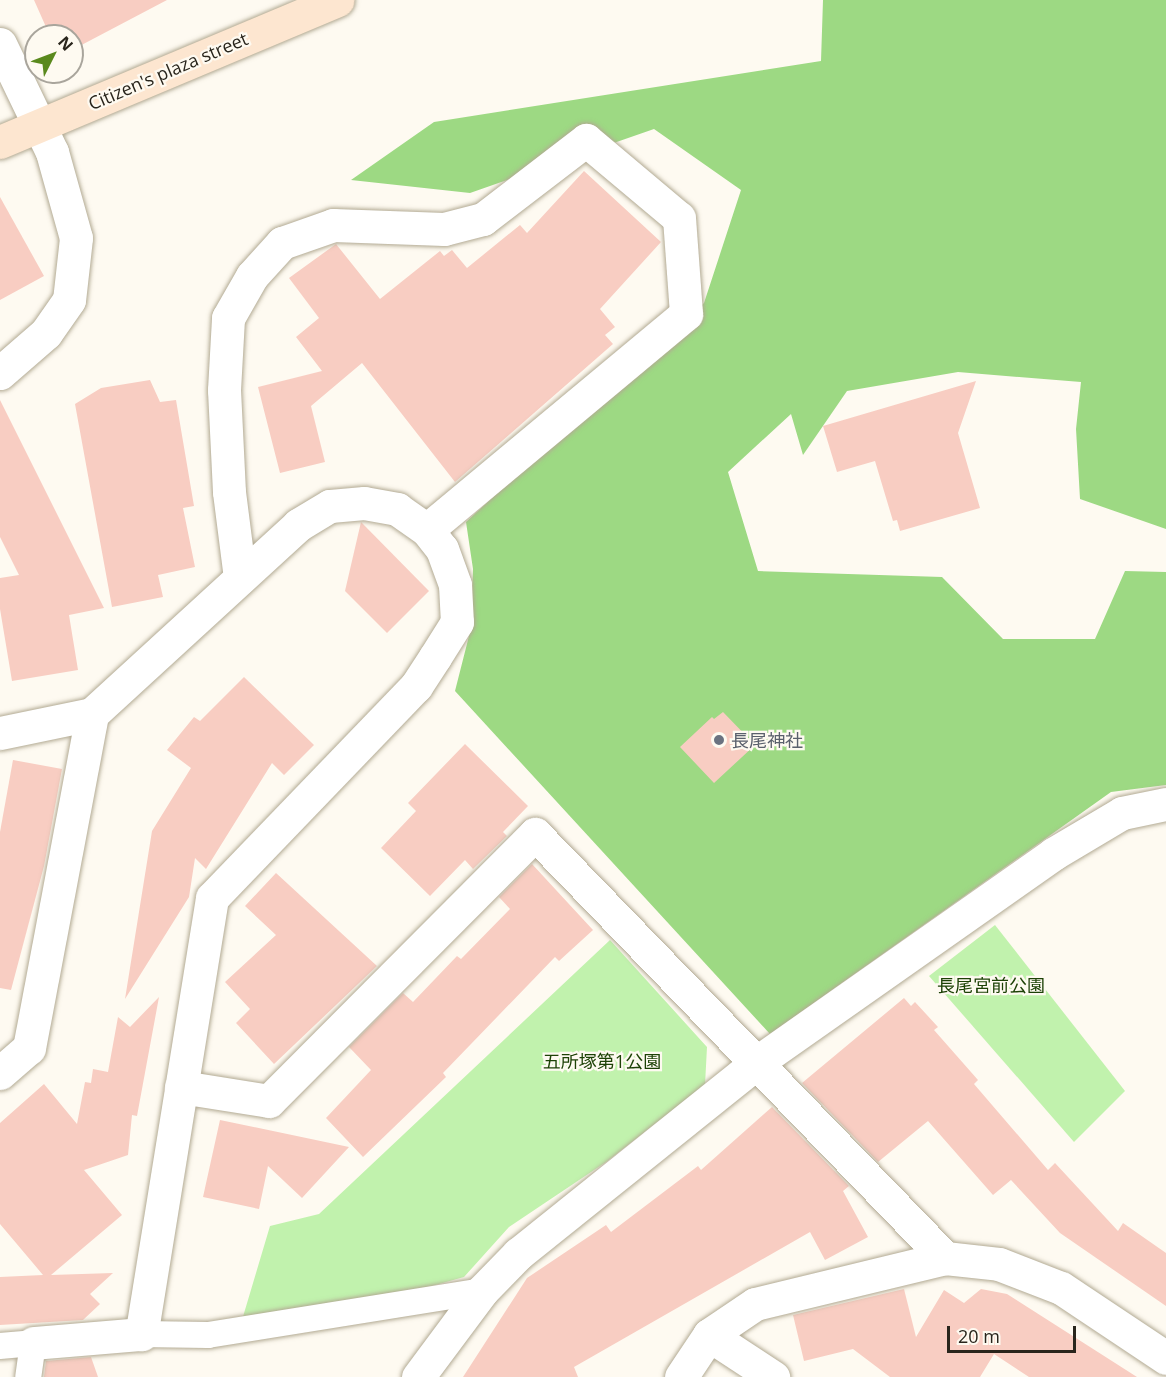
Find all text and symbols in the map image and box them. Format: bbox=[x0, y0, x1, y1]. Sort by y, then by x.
north arrow bbox=[24, 24, 84, 84]
street label: Citizen's plaza street bbox=[85, 28, 251, 114]
text: N bbox=[53, 31, 78, 55]
place label: 長尾神社 bbox=[731, 729, 803, 751]
marker: 長尾神社 bbox=[712, 733, 726, 747]
park label: 長尾宮前公園 bbox=[937, 974, 1045, 996]
park label: 五所塚第1公園 bbox=[543, 1050, 661, 1072]
scale bar bbox=[950, 1314, 1079, 1352]
text: 20 m bbox=[958, 1324, 1000, 1348]

